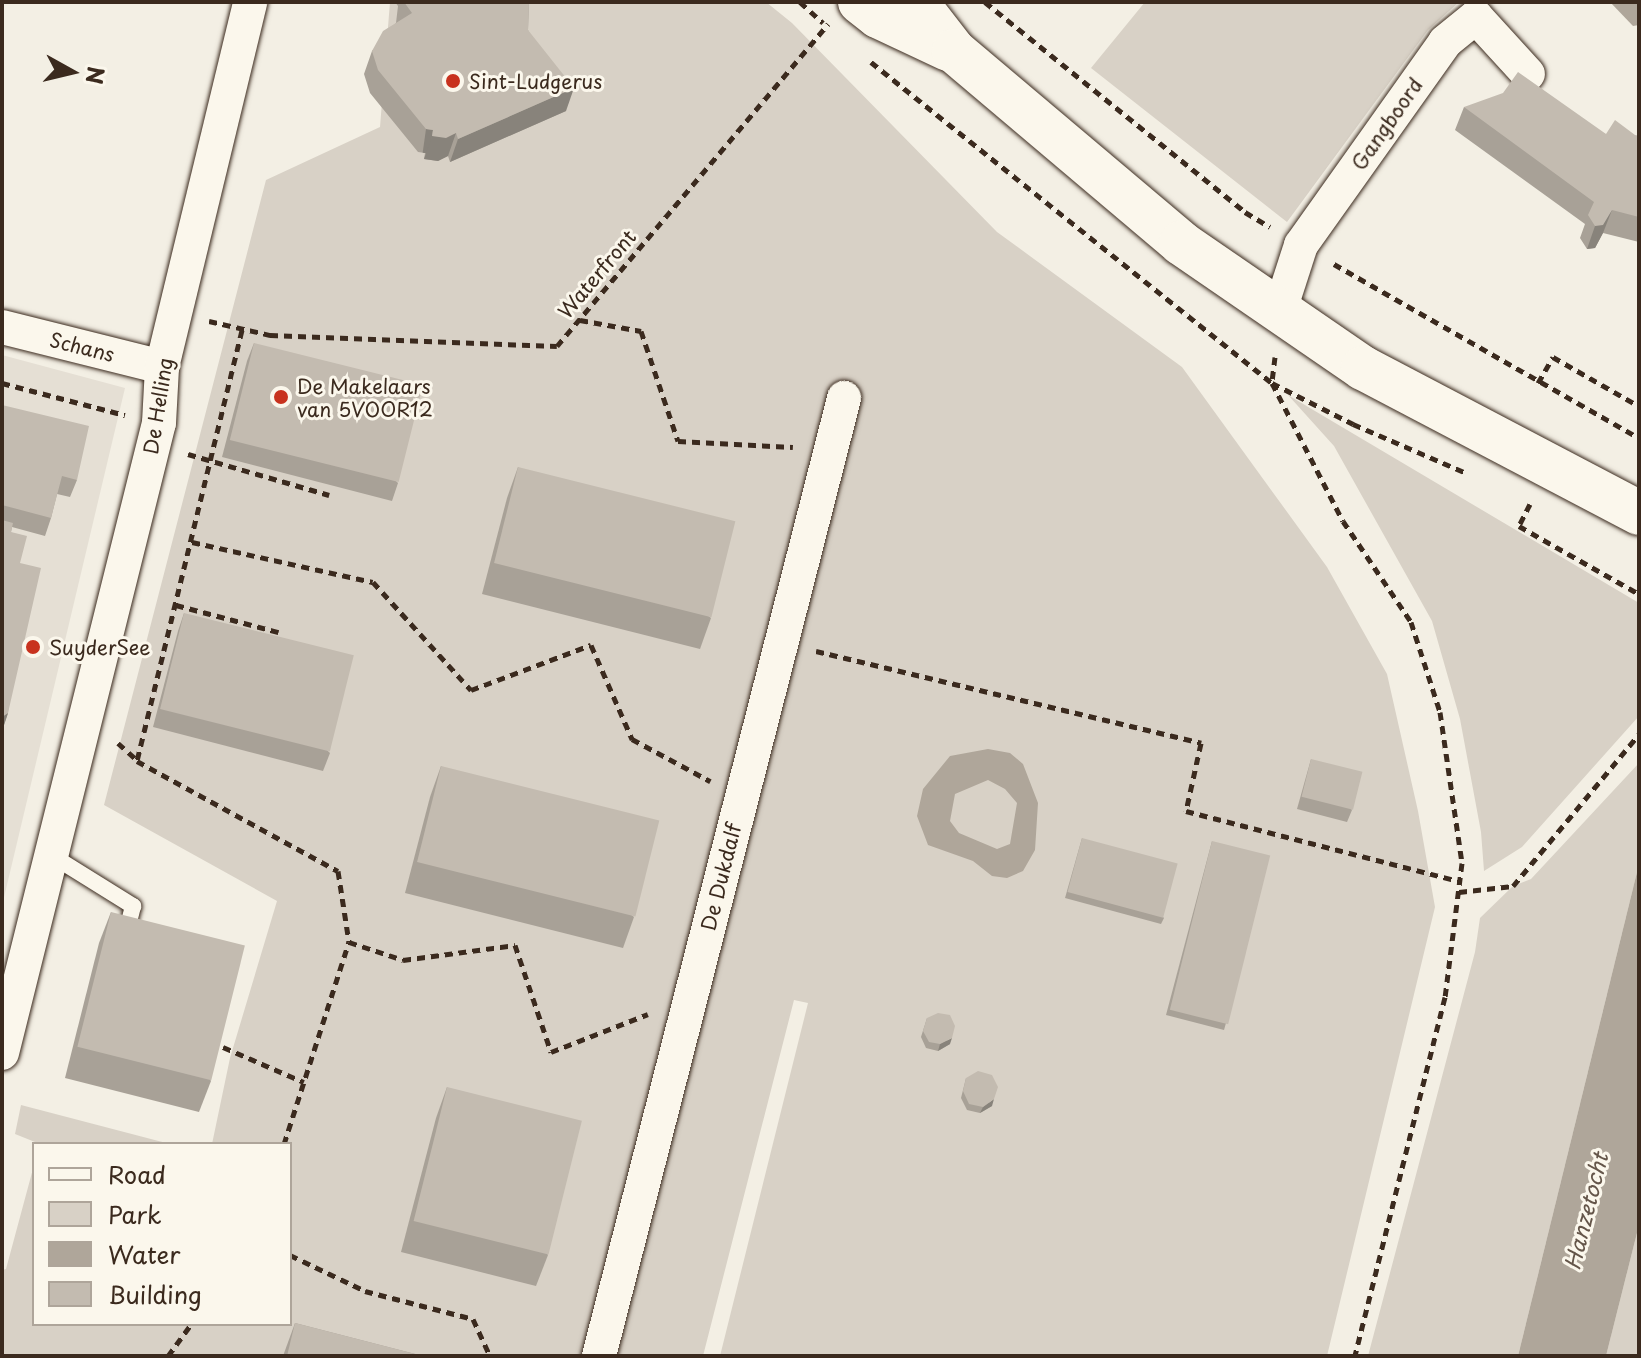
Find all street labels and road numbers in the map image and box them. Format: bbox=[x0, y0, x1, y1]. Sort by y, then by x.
street label: Gangboord bbox=[1347, 73, 1427, 175]
street label: Waterfront bbox=[553, 225, 641, 323]
street label: Schans bbox=[47, 327, 117, 367]
street label: De Helling bbox=[138, 356, 178, 456]
street label: De Dukdalf bbox=[696, 821, 746, 933]

